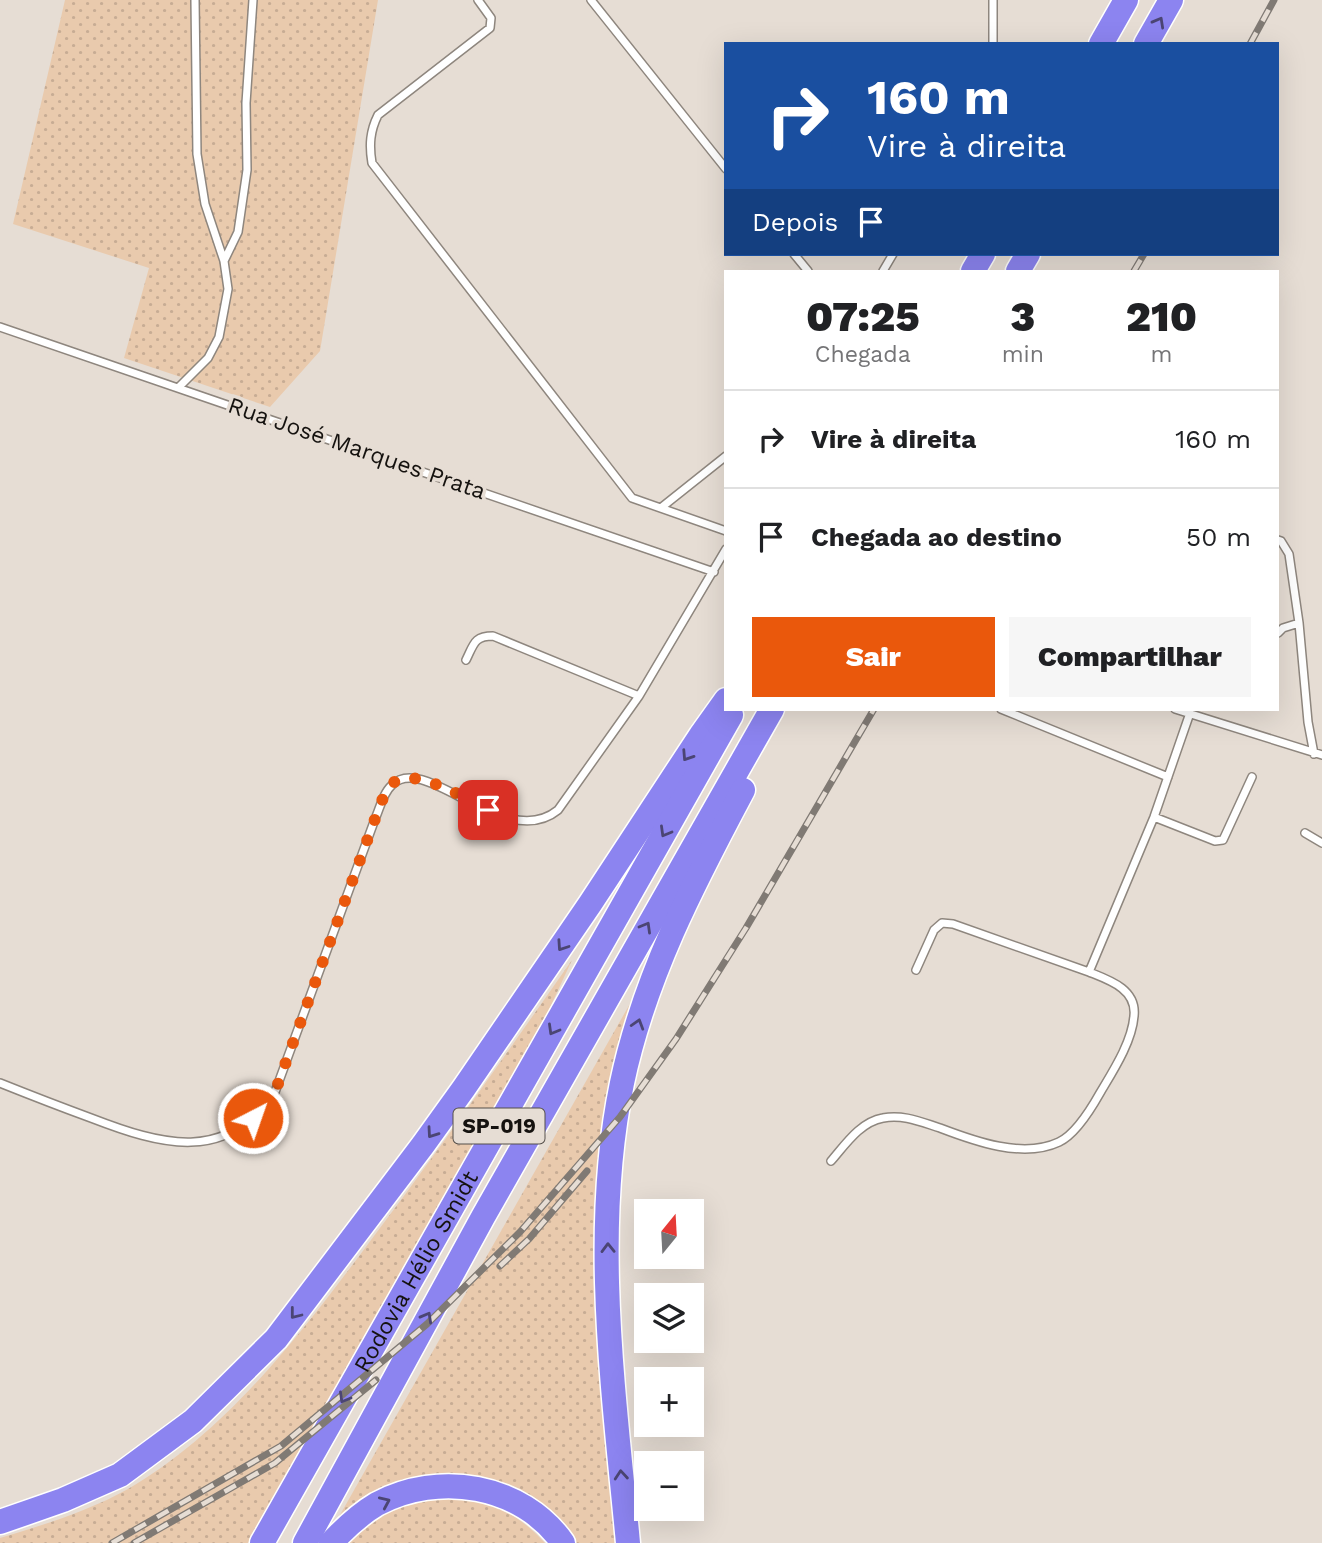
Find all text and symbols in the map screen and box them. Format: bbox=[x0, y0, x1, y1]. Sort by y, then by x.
one-way arrow bbox=[1151, 17, 1164, 29]
text: 160 m bbox=[867, 68, 1010, 126]
icon: right bbox=[752, 70, 843, 161]
text: Vire à direita bbox=[867, 127, 1066, 165]
icon: arrive bbox=[852, 203, 890, 241]
text: Depois bbox=[752, 207, 838, 237]
text: 07:25 bbox=[806, 292, 920, 341]
text: 3 bbox=[1010, 292, 1035, 341]
text: 210 bbox=[1126, 292, 1197, 341]
text: Chegada bbox=[815, 341, 911, 368]
text: min bbox=[1002, 341, 1044, 368]
text: m bbox=[1151, 341, 1172, 368]
street label: Rua José Marques Prata bbox=[225, 392, 489, 505]
icon: right bbox=[752, 420, 790, 458]
text: Vire à direita bbox=[811, 424, 976, 454]
text: 160 m bbox=[1175, 424, 1251, 454]
icon: arrive bbox=[752, 518, 790, 556]
text: Chegada ao destino bbox=[811, 522, 1062, 552]
text: 50 m bbox=[1186, 522, 1251, 552]
button: Sair bbox=[752, 617, 995, 697]
button: Compartilhar bbox=[1009, 617, 1251, 697]
one-way arrow bbox=[683, 748, 696, 761]
pin bbox=[458, 780, 518, 840]
icon: arrive bbox=[469, 791, 507, 829]
one-way arrow bbox=[660, 825, 673, 837]
one-way arrow bbox=[638, 921, 651, 934]
one-way arrow bbox=[558, 938, 570, 951]
one-way arrow bbox=[630, 1018, 645, 1030]
one-way arrow bbox=[548, 1023, 561, 1035]
position arrow bbox=[216, 1081, 290, 1155]
road number: SP-019 bbox=[454, 1108, 544, 1144]
one-way arrow bbox=[428, 1125, 440, 1138]
street label: Rodovia Hélio Smidt bbox=[349, 1166, 484, 1377]
north arrow bbox=[634, 1199, 704, 1269]
map controls bbox=[634, 1199, 704, 1521]
one-way arrow bbox=[600, 1242, 616, 1253]
button: layers bbox=[634, 1283, 704, 1353]
one-way arrow bbox=[291, 1306, 304, 1319]
one-way arrow bbox=[419, 1312, 432, 1325]
button: + bbox=[634, 1367, 704, 1437]
one-way arrow bbox=[339, 1391, 352, 1404]
button: − bbox=[634, 1451, 704, 1521]
one-way arrow bbox=[614, 1469, 629, 1481]
one-way arrow bbox=[378, 1496, 390, 1510]

